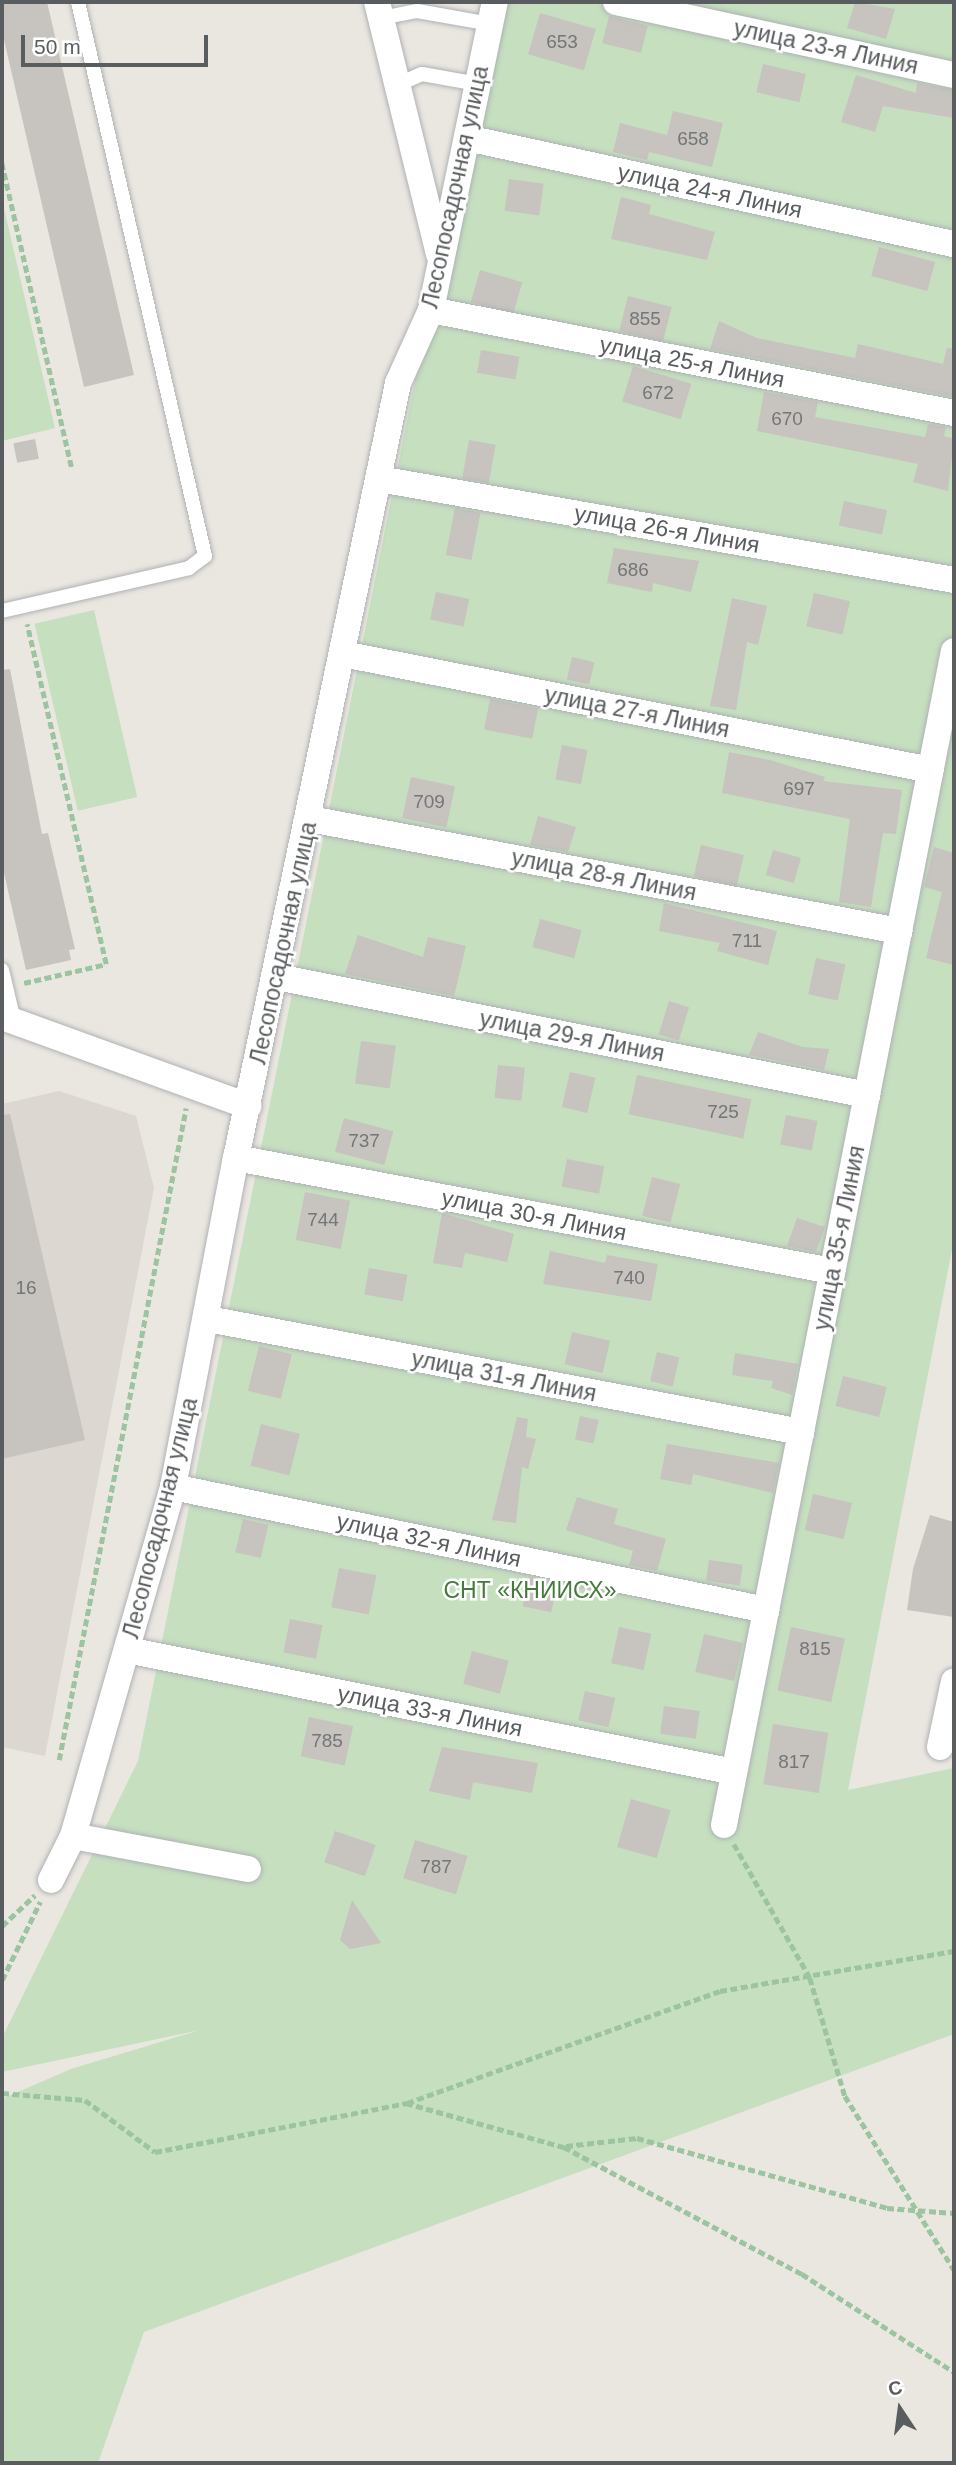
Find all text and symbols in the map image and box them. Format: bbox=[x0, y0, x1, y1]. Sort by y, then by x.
street label: улица 23-я Линия bbox=[731, 14, 921, 80]
scale bar bbox=[24, 21, 212, 65]
house number: 653 bbox=[546, 31, 578, 53]
text: 50 m bbox=[34, 35, 81, 58]
street label: Лесопосадочная улица bbox=[416, 63, 494, 311]
house number: 658 bbox=[677, 128, 709, 150]
street label: улица 24-я Линия bbox=[615, 158, 805, 224]
house number: 855 bbox=[629, 308, 661, 330]
street label: улица 25-я Линия bbox=[597, 331, 787, 393]
house number: 672 bbox=[642, 382, 674, 404]
house number: 670 bbox=[771, 408, 803, 430]
street label: улица 26-я Линия bbox=[572, 499, 762, 559]
house number: 686 bbox=[617, 559, 649, 581]
street label: улица 27-я Линия bbox=[542, 681, 732, 743]
house number: 697 bbox=[783, 778, 815, 800]
house number: 709 bbox=[413, 791, 445, 813]
street label: Лесопосадочная улица bbox=[244, 819, 322, 1067]
street label: улица 28-я Линия bbox=[509, 844, 699, 906]
house number: 711 bbox=[732, 930, 762, 952]
street label: улица 29-я Линия bbox=[477, 1005, 667, 1067]
house number: 725 bbox=[707, 1101, 739, 1123]
house number: 737 bbox=[348, 1130, 380, 1152]
street label: улица 35-я Линия bbox=[808, 1143, 870, 1333]
street label: улица 30-я Линия bbox=[439, 1184, 629, 1246]
house number: 744 bbox=[307, 1209, 339, 1231]
house number: 740 bbox=[613, 1267, 645, 1289]
house number: 16 bbox=[15, 1277, 37, 1299]
street label: улица 31-я Линия bbox=[409, 1345, 599, 1407]
street label: Лесопосадочная улица bbox=[117, 1395, 203, 1641]
street label: улица 32-я Линия bbox=[334, 1507, 524, 1573]
park label: СНТ «КНИИСХ» bbox=[444, 1576, 616, 1604]
house number: 815 bbox=[799, 1638, 831, 1660]
street label: улица 33-я Линия bbox=[335, 1680, 525, 1742]
house number: 785 bbox=[311, 1730, 343, 1752]
house number: 817 bbox=[778, 1751, 810, 1773]
house number: 787 bbox=[420, 1856, 452, 1878]
north arrow bbox=[865, 2374, 935, 2444]
text: С bbox=[886, 2376, 904, 2400]

